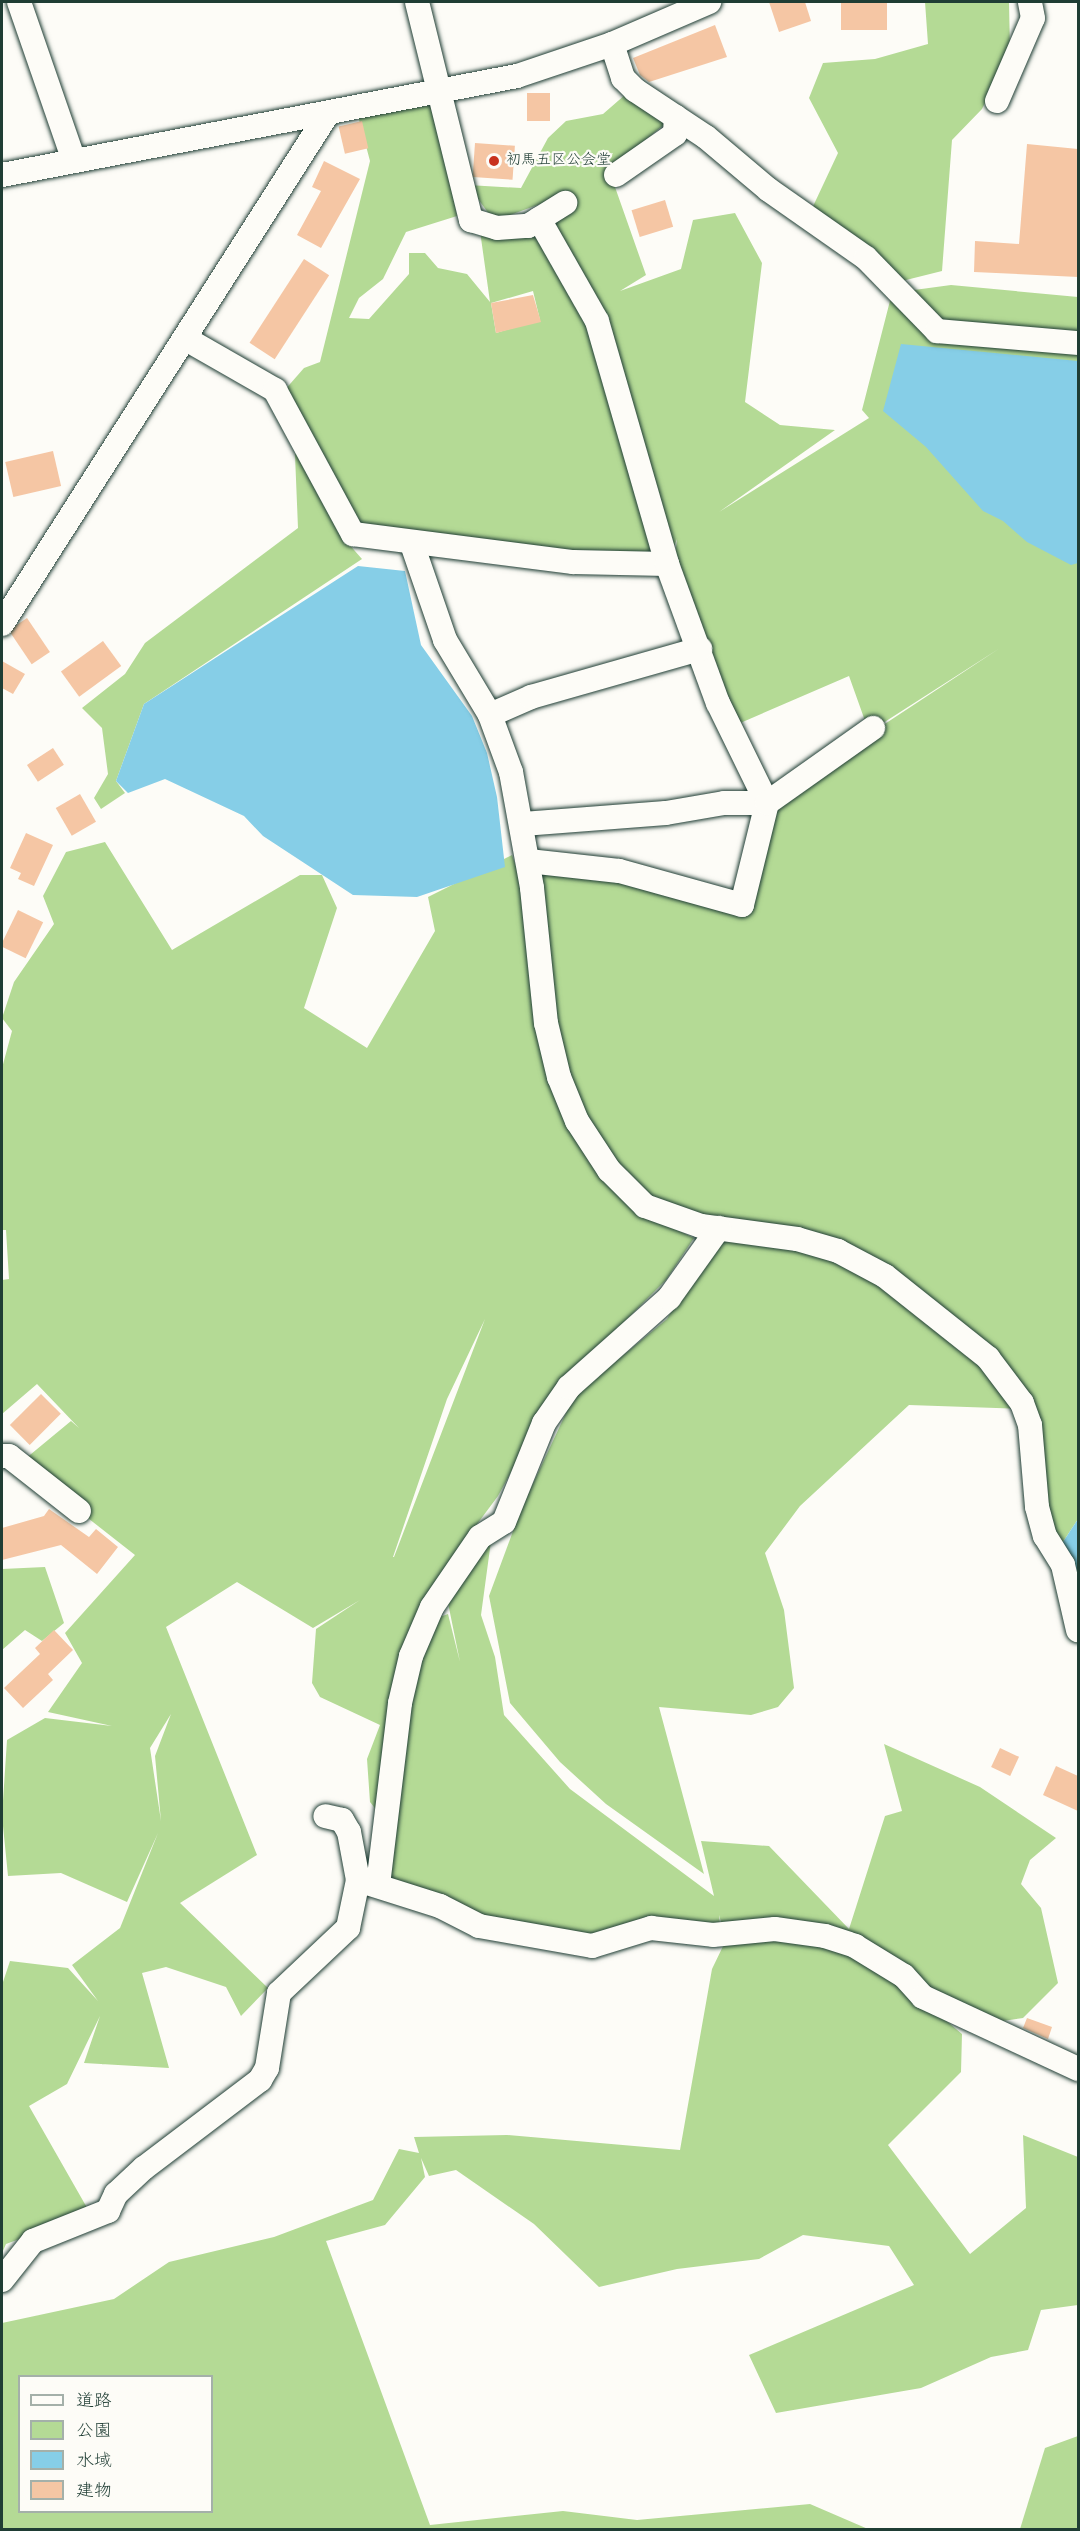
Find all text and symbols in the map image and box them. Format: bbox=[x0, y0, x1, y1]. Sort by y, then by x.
place label: 初馬五区公会堂 bbox=[506, 152, 611, 170]
marker: 初馬五区公会堂 bbox=[487, 154, 501, 168]
legend bbox=[18, 2375, 213, 2513]
text: 道路 bbox=[76, 2387, 112, 2416]
text: 公園 bbox=[76, 2417, 112, 2446]
text: 水域 bbox=[76, 2447, 112, 2476]
text: 建物 bbox=[76, 2477, 112, 2506]

